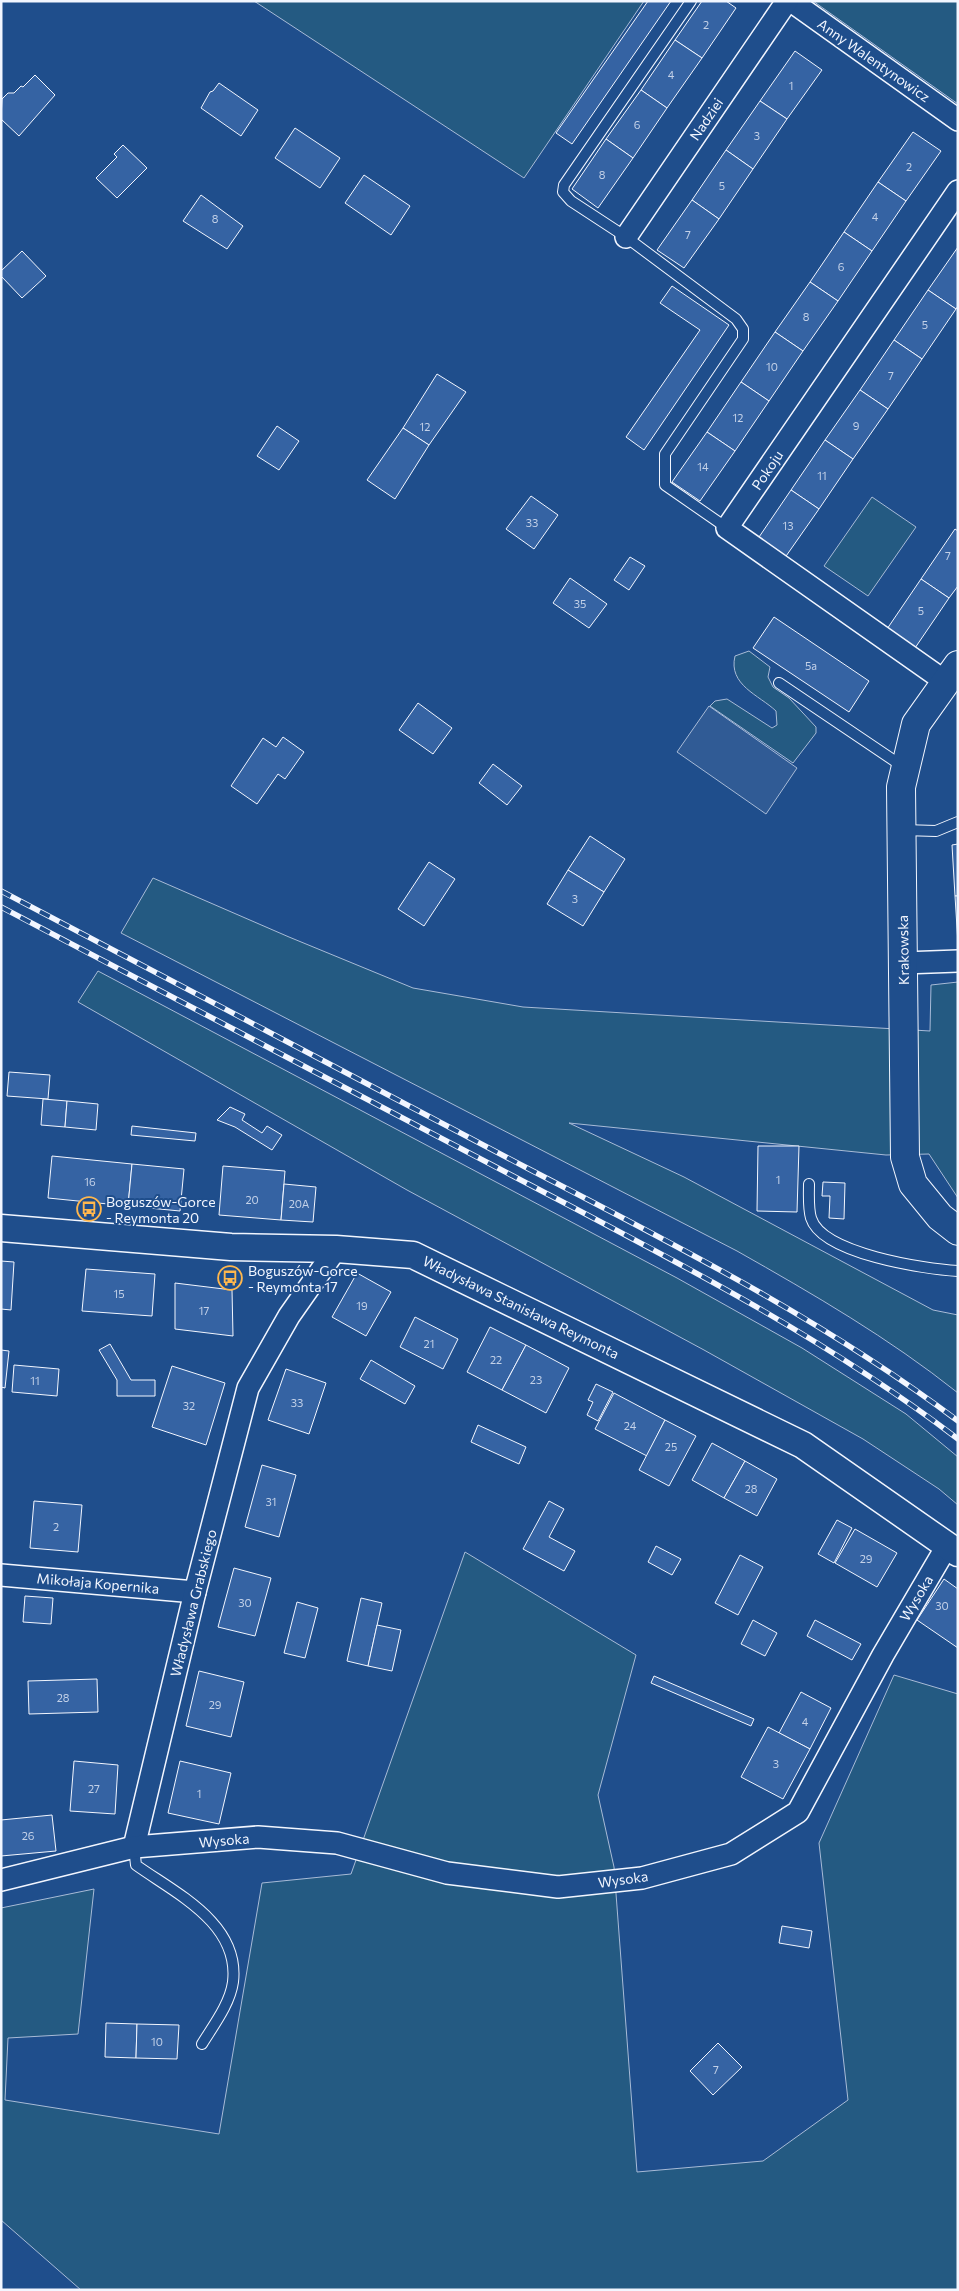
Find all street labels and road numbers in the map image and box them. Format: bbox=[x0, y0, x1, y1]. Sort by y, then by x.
street label: Anny Walentynowicz bbox=[815, 15, 933, 105]
street label: Nadziei bbox=[686, 95, 726, 143]
street label: Pokoju bbox=[748, 447, 786, 493]
street label: Krakowska bbox=[894, 915, 912, 985]
street label: Władysława Stanisława Reymonta bbox=[420, 1252, 622, 1362]
street label: Władysława Grabskiego bbox=[166, 1527, 220, 1679]
street label: Mikołaja Kopernika bbox=[36, 1569, 160, 1597]
street label: Wysoka bbox=[896, 1572, 936, 1624]
street label: Wysoka bbox=[198, 1829, 250, 1851]
street label: Wysoka bbox=[597, 1867, 649, 1891]

